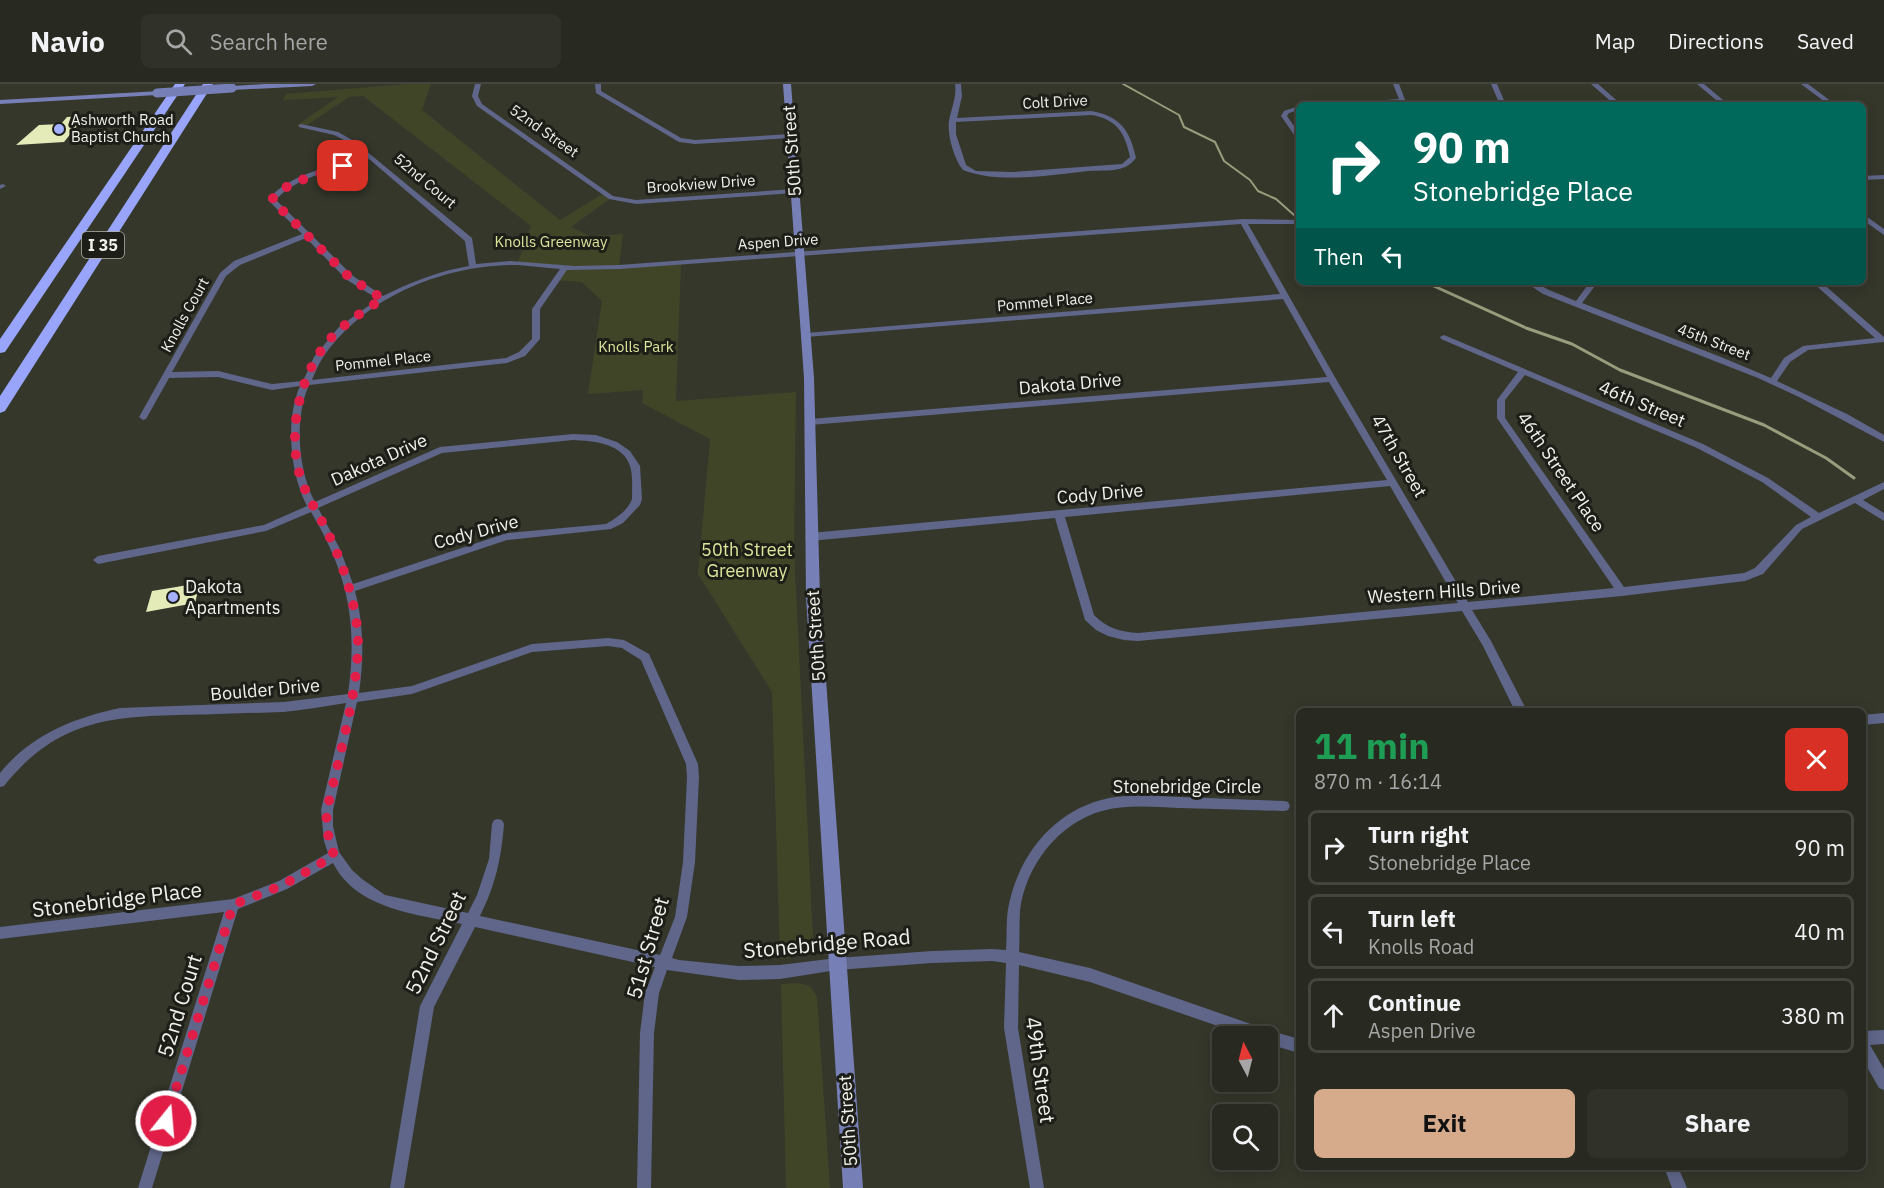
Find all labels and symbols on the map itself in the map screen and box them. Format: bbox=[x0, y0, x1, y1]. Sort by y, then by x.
street label: Colt Drive bbox=[1022, 90, 1088, 113]
street label: 52nd Street bbox=[506, 100, 582, 161]
street label: 50th Street bbox=[777, 104, 806, 198]
place label: Ashworth Road Baptist Church bbox=[71, 110, 174, 146]
marker: Ashworth Road Baptist Church bbox=[52, 122, 66, 136]
pin bbox=[317, 140, 368, 191]
street label: 52nd Court bbox=[390, 149, 460, 212]
street label: Brookview Drive bbox=[646, 170, 756, 197]
street label: Aspen Drive bbox=[737, 229, 819, 254]
road number: I 35 bbox=[82, 232, 124, 258]
park label: Knolls Greenway bbox=[495, 232, 608, 251]
street label: Knolls Court bbox=[156, 274, 213, 355]
street label: Pommel Place bbox=[996, 288, 1094, 315]
street label: 45th Street bbox=[1675, 319, 1753, 364]
park label: Knolls Park bbox=[598, 337, 674, 356]
street label: Pommel Place bbox=[334, 346, 432, 375]
street label: Dakota Drive bbox=[1018, 368, 1122, 399]
street label: 46th Street bbox=[1595, 375, 1689, 432]
street label: 46th Street Place bbox=[1513, 407, 1610, 536]
street label: 47th Street bbox=[1367, 410, 1432, 501]
street label: Dakota Drive bbox=[327, 428, 431, 491]
street label: Cody Drive bbox=[1056, 478, 1144, 509]
street label: Cody Drive bbox=[431, 509, 521, 554]
park label: 50th Street Greenway bbox=[701, 538, 793, 582]
place label: Dakota Apartments bbox=[185, 575, 281, 619]
street label: Western Hills Drive bbox=[1367, 575, 1521, 608]
street label: 50th Street bbox=[801, 589, 830, 683]
marker: Dakota Apartments bbox=[166, 590, 180, 604]
street label: Boulder Drive bbox=[209, 673, 321, 706]
street label: Stonebridge Circle bbox=[1113, 775, 1261, 798]
street label: Stonebridge Place bbox=[30, 875, 203, 923]
street label: 52nd Street bbox=[398, 886, 472, 999]
street label: 51st Street bbox=[619, 893, 675, 1002]
street label: Stonebridge Road bbox=[742, 922, 912, 964]
street label: 52nd Court bbox=[150, 951, 208, 1061]
street label: 49th Street bbox=[1020, 1015, 1062, 1125]
north arrow bbox=[1212, 1026, 1278, 1092]
street label: 50th Street bbox=[833, 1074, 862, 1168]
position arrow bbox=[134, 1089, 198, 1153]

